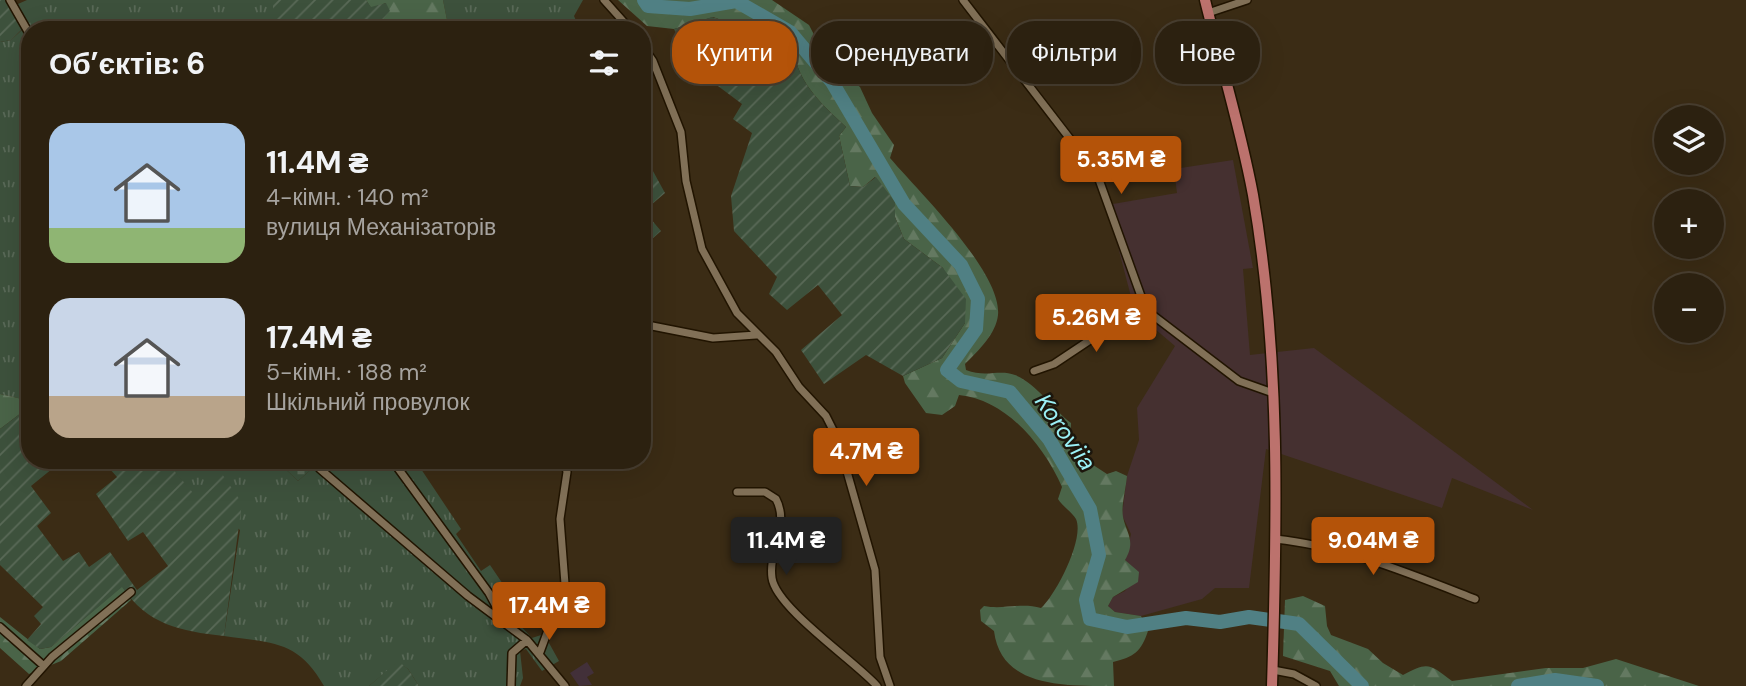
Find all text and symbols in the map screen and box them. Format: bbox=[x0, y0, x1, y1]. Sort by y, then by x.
chip: Купити bbox=[672, 21, 797, 84]
chip: Орендувати bbox=[811, 21, 993, 84]
chip: Фільтри bbox=[1007, 21, 1141, 84]
chip: Нове bbox=[1155, 21, 1260, 84]
text: Об’єктів: 6 bbox=[49, 44, 205, 83]
icon: filters bbox=[585, 44, 623, 82]
map controls bbox=[1654, 105, 1724, 343]
button: layers bbox=[1654, 105, 1724, 175]
pin: 5.35M ₴ bbox=[1056, 136, 1186, 196]
text: 11.4M ₴ bbox=[266, 143, 369, 182]
text: 5.35M ₴ bbox=[1076, 144, 1166, 174]
icon: home bbox=[105, 151, 189, 235]
text: 4-кімн. · 140 m² bbox=[266, 182, 429, 212]
button: + bbox=[1654, 189, 1724, 259]
text: вулиця Механізаторів bbox=[266, 212, 496, 242]
button: − bbox=[1654, 273, 1724, 343]
pin: 5.26M ₴ bbox=[1031, 294, 1161, 354]
text: 5.26M ₴ bbox=[1051, 302, 1141, 332]
text: 17.4M ₴ bbox=[266, 318, 372, 357]
icon: home bbox=[105, 326, 189, 410]
text: 5-кімн. · 188 m² bbox=[266, 357, 427, 387]
text: Шкільний провулок bbox=[266, 387, 469, 417]
water label: Koroviia bbox=[1028, 388, 1104, 476]
pin: 4.7M ₴ bbox=[809, 428, 923, 488]
text: 4.7M ₴ bbox=[829, 436, 903, 466]
pin: 11.4M ₴ bbox=[721, 518, 851, 577]
pin: 9.04M ₴ bbox=[1308, 518, 1438, 577]
text: 11.4M ₴ bbox=[747, 525, 825, 555]
text: 9.04M ₴ bbox=[1327, 525, 1419, 555]
pin: 17.4M ₴ bbox=[484, 582, 614, 642]
text: 17.4M ₴ bbox=[508, 590, 590, 620]

